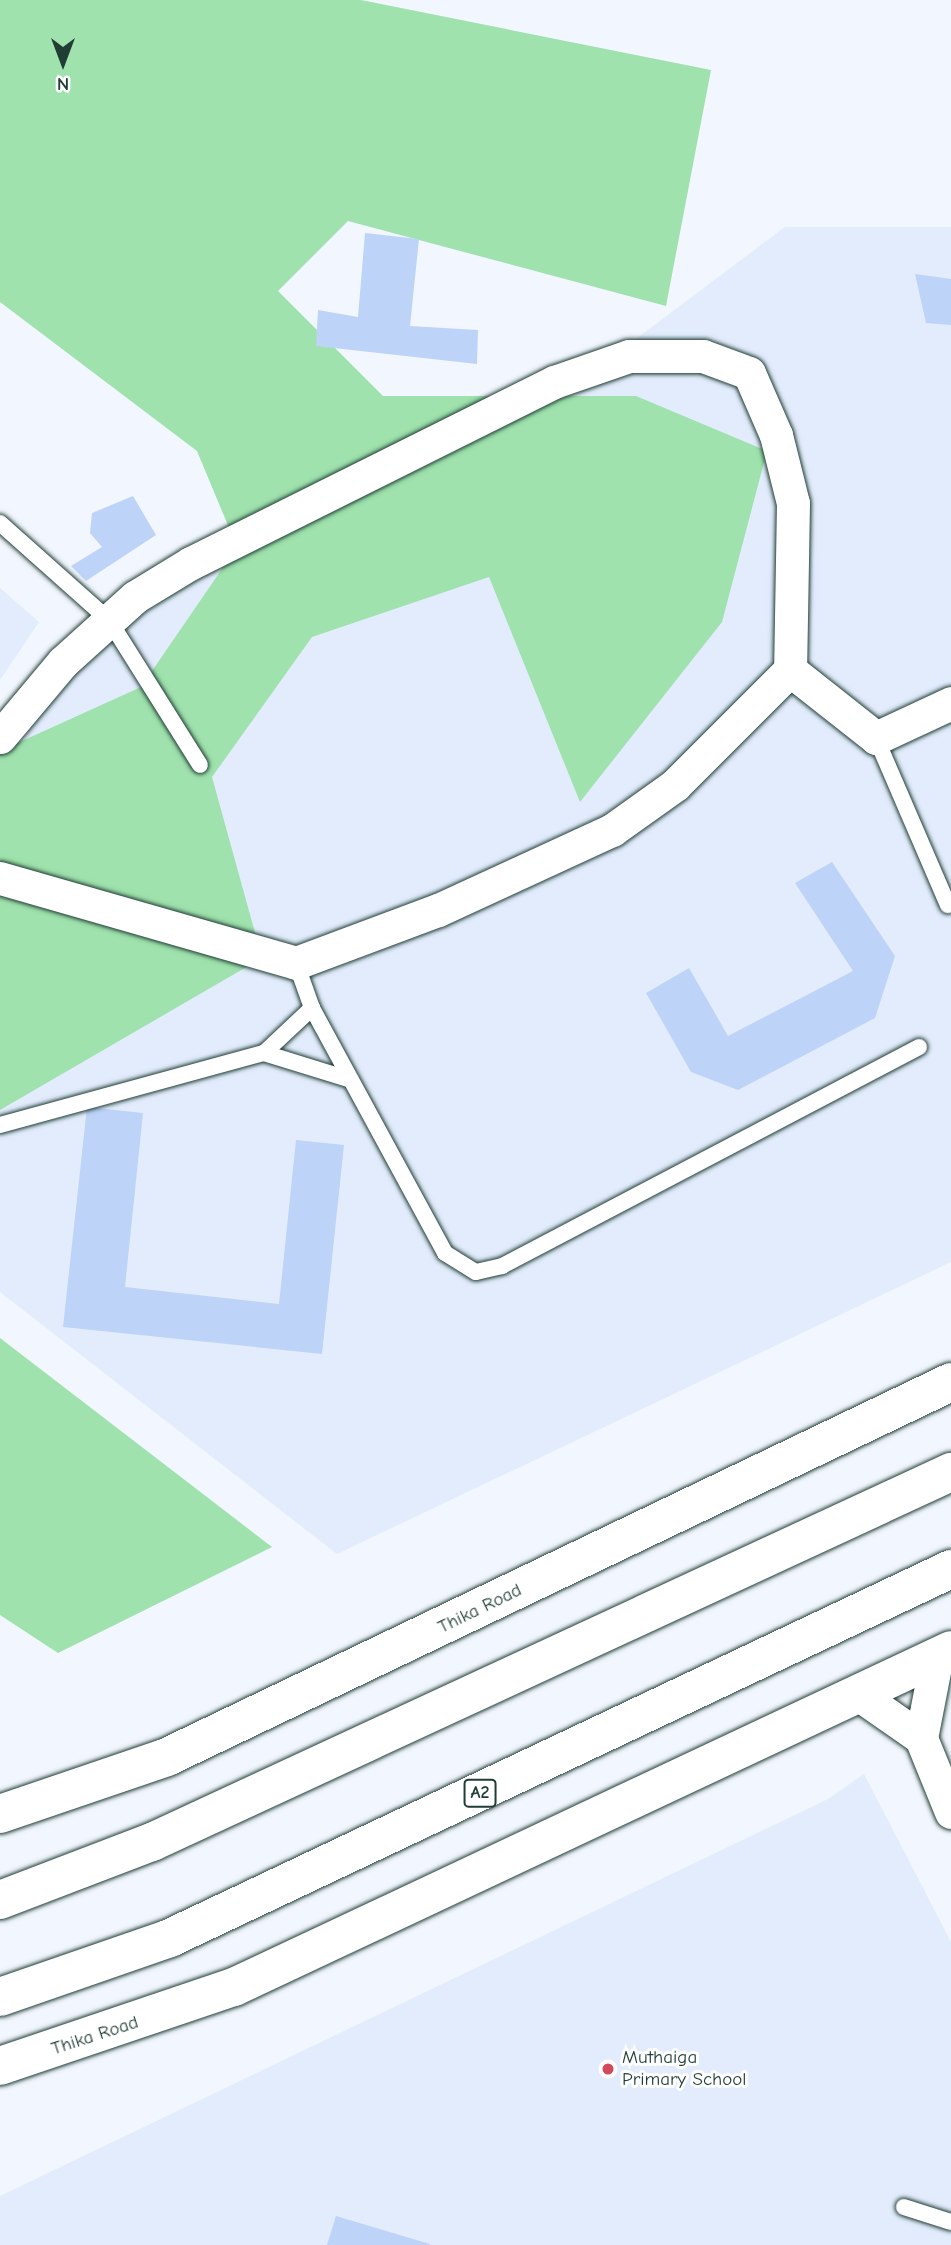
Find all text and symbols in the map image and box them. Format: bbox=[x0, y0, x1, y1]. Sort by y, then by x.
north arrow bbox=[28, 28, 98, 98]
text: N bbox=[57, 73, 69, 95]
street label: Thika Road bbox=[434, 1579, 526, 1639]
road number: A2 bbox=[462, 1778, 498, 1808]
street label: Thika Road bbox=[48, 2011, 142, 2061]
place label: Muthaiga Primary School bbox=[622, 2047, 746, 2091]
marker: Muthaiga Primary School bbox=[600, 2061, 616, 2077]

